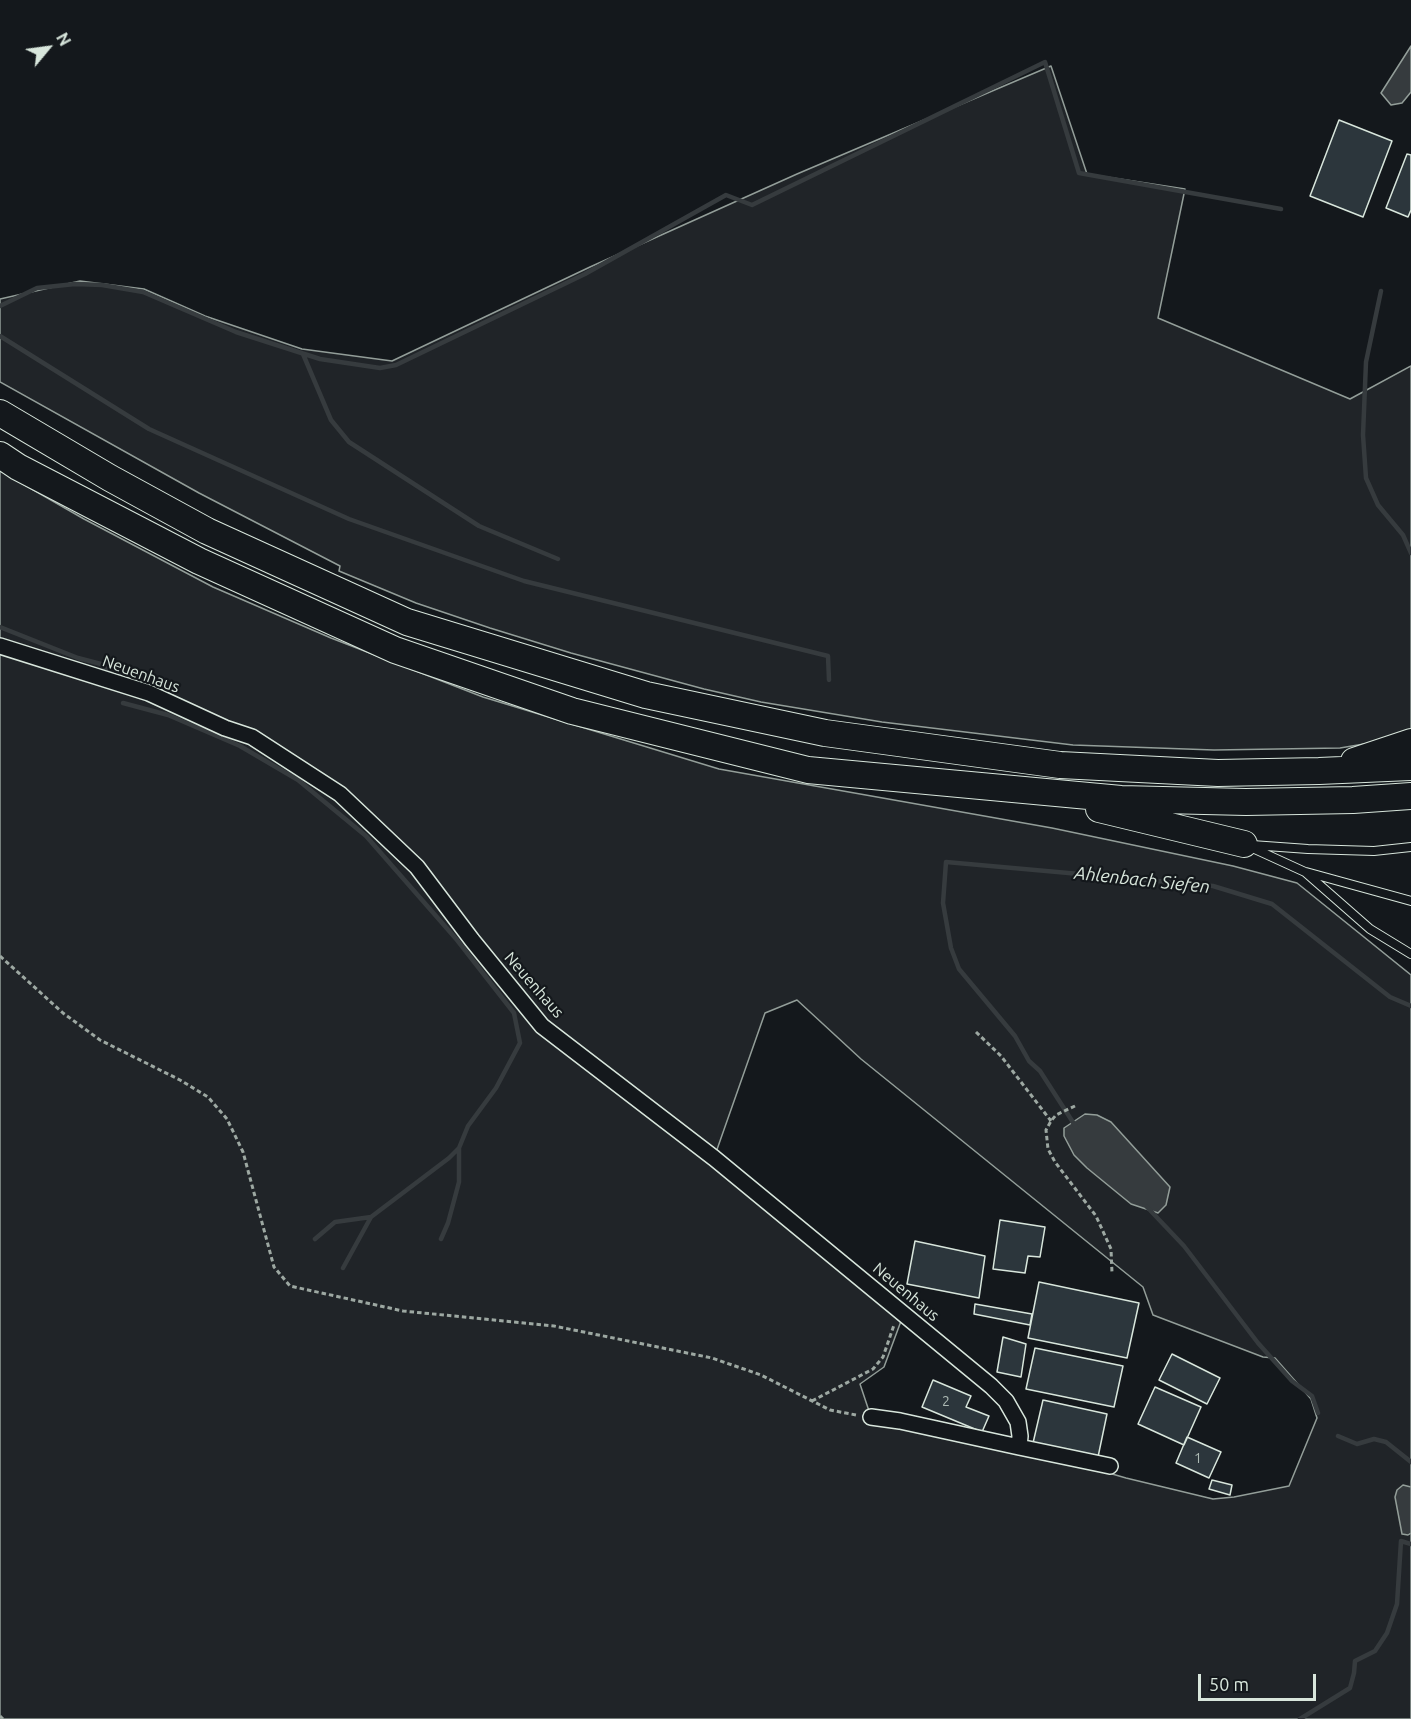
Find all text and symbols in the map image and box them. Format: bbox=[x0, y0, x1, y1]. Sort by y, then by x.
north arrow bbox=[18, 18, 78, 78]
text: N bbox=[53, 30, 75, 49]
street label: Neuenhaus bbox=[100, 651, 182, 697]
water label: Ahlenbach Siefen bbox=[1073, 862, 1211, 898]
street label: Neuenhaus bbox=[500, 948, 568, 1022]
street label: Neuenhaus bbox=[869, 1259, 943, 1325]
house number: 2 bbox=[942, 1393, 950, 1409]
house number: 1 bbox=[1194, 1450, 1202, 1466]
scale bar bbox=[1201, 1662, 1320, 1700]
text: 50 m bbox=[1209, 1674, 1249, 1694]

